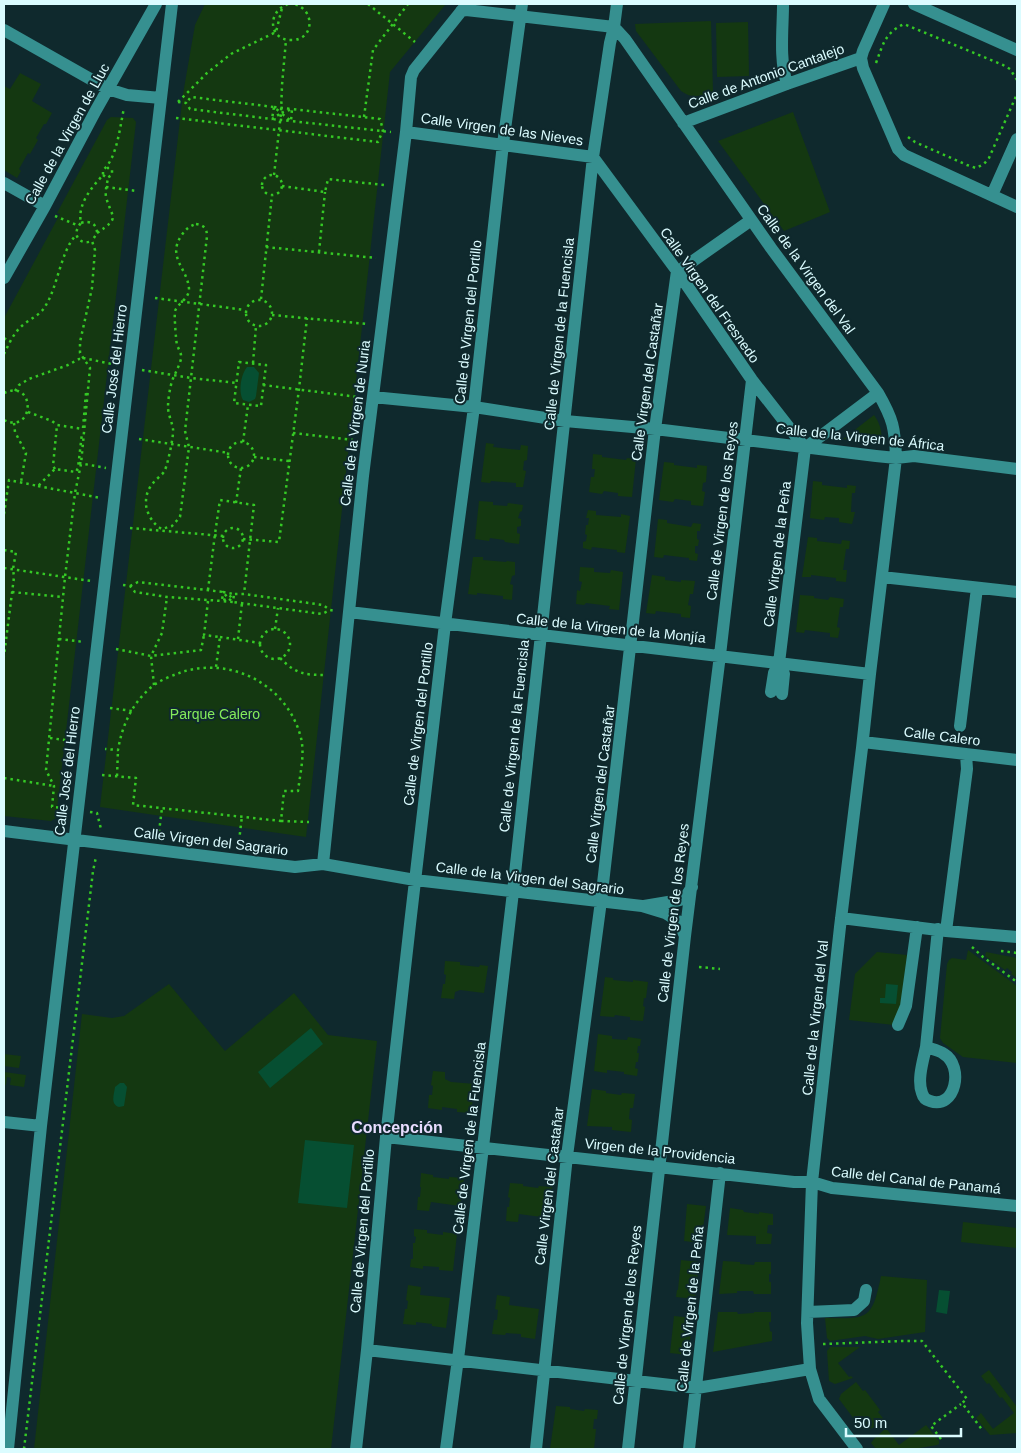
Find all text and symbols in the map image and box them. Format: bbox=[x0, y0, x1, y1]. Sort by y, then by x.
street label: Calle de Antonio Cantalejo bbox=[686, 40, 846, 112]
street label: Calle de la Virgen de Lluc bbox=[21, 60, 113, 208]
street label: Calle Virgen de las Nieves bbox=[420, 110, 584, 148]
street label: Calle de la Virgen del Val bbox=[754, 201, 858, 337]
street label: Calle Virgen del Fresnedo bbox=[657, 224, 763, 366]
street label: Calle de Virgen de la Fuencisla bbox=[541, 237, 577, 431]
street label: Calle de Virgen del Portillo bbox=[451, 239, 485, 405]
street label: Calle Virgen del Castañar bbox=[628, 302, 666, 462]
street label: Calle José del Hierro bbox=[98, 303, 130, 434]
street label: Calle de la Virgen de Nuria bbox=[337, 339, 373, 507]
street label: Calle de la Virgen de África bbox=[775, 420, 945, 454]
street label: Calle de Virgen de los Reyes bbox=[703, 421, 741, 601]
street label: Calle Virgen de la Peña bbox=[760, 480, 794, 628]
street label: Calle de la Virgen de la Monjía bbox=[515, 610, 707, 646]
street label: Calle de Virgen de la Fuencisla bbox=[496, 639, 532, 833]
street label: Calle de Virgen del Portillo bbox=[400, 641, 436, 807]
street label: Calle Virgen del Castañar bbox=[582, 704, 618, 864]
street label: Calle José del Hierro bbox=[51, 705, 83, 836]
park label: Parque Calero bbox=[170, 706, 260, 722]
street label: Calle Calero bbox=[903, 723, 981, 749]
street label: Calle de Virgen de los Reyes bbox=[654, 823, 692, 1003]
street label: Calle Virgen del Sagrario bbox=[133, 824, 289, 858]
street label: Calle de la Virgen del Sagrario bbox=[435, 859, 625, 898]
street label: Calle de la Virgen del Val bbox=[799, 940, 831, 1096]
street label: Calle de Virgen de la Fuencisla bbox=[449, 1041, 489, 1235]
street label: Calle Virgen del Castañar bbox=[531, 1106, 567, 1266]
district label: Concepción bbox=[351, 1119, 443, 1136]
street label: Virgen de la Providencia bbox=[584, 1135, 736, 1167]
street label: Calle de Virgen del Portillo bbox=[347, 1148, 377, 1314]
street label: Calle del Canal de Panamá bbox=[830, 1163, 1002, 1197]
street label: Calle de Virgen de los Reyes bbox=[610, 1225, 644, 1405]
street label: Calle de Virgen de la Peña bbox=[673, 1225, 707, 1393]
scale bar bbox=[846, 1406, 961, 1438]
text: 50 m bbox=[854, 1414, 887, 1431]

